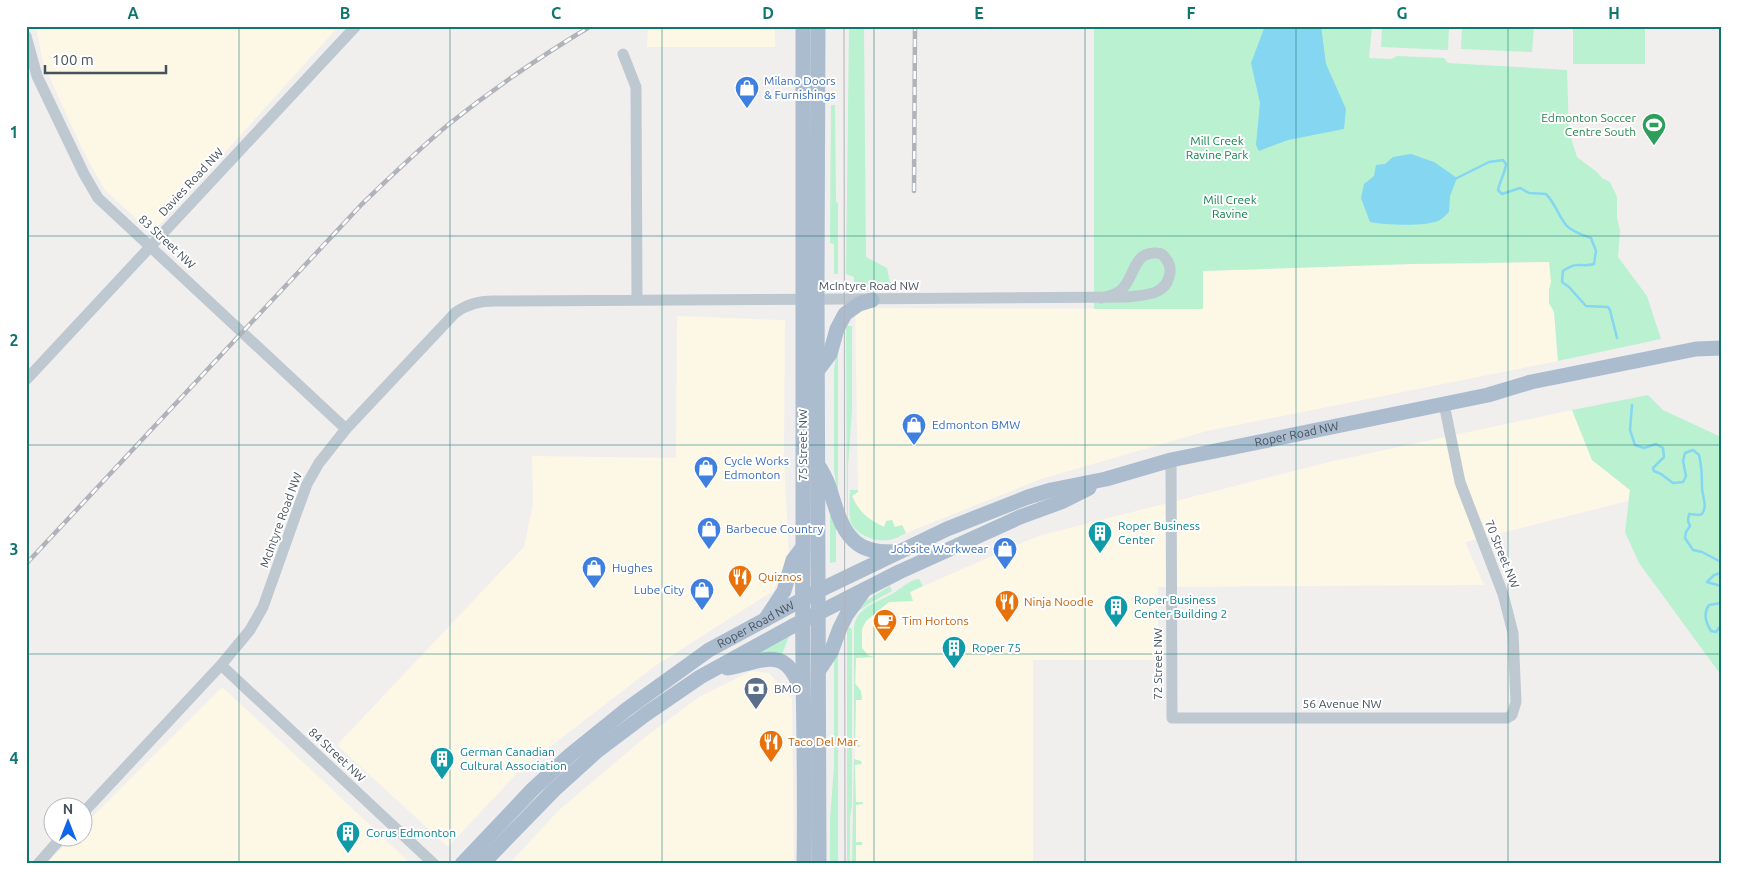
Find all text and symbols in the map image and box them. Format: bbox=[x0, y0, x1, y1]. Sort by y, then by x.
text: A bbox=[127, 4, 139, 22]
text: B bbox=[340, 4, 350, 22]
text: C bbox=[551, 4, 561, 22]
text: D bbox=[762, 4, 774, 22]
text: E bbox=[974, 4, 984, 22]
text: F bbox=[1187, 4, 1196, 22]
text: G bbox=[1396, 4, 1408, 22]
text: H bbox=[1608, 4, 1620, 22]
scale bar bbox=[45, 42, 166, 74]
text: 100 m bbox=[52, 51, 94, 68]
place label: Milano Doors & Furnishings bbox=[764, 74, 836, 101]
shop icon: Milano Doors & Furnishings bbox=[734, 75, 760, 109]
place label: Edmonton Soccer Centre South bbox=[1541, 111, 1636, 138]
sports icon: Edmonton Soccer Centre South bbox=[1641, 112, 1667, 146]
text: 1 bbox=[9, 123, 19, 141]
park label: Mill Creek Ravine Park bbox=[1186, 134, 1248, 161]
street label: Davies Road NW bbox=[156, 145, 225, 218]
park label: Mill Creek Ravine bbox=[1203, 193, 1257, 220]
street label: 83 Street NW bbox=[137, 212, 198, 271]
street label: McIntyre Road NW bbox=[819, 279, 919, 292]
text: 2 bbox=[9, 331, 19, 349]
street label: 75 Street NW bbox=[796, 409, 809, 481]
shop icon: Edmonton BMW bbox=[901, 412, 927, 446]
place label: Edmonton BMW bbox=[932, 418, 1020, 431]
street label: Roper Road NW bbox=[1253, 419, 1340, 449]
place label: Cycle Works Edmonton bbox=[724, 454, 789, 481]
shop icon: Cycle Works Edmonton bbox=[693, 455, 719, 489]
street label: McIntyre Road NW bbox=[257, 470, 304, 569]
shop icon: Barbecue Country bbox=[696, 516, 722, 550]
street label: 70 Street NW bbox=[1483, 518, 1522, 590]
place label: Roper Business Center bbox=[1118, 519, 1200, 546]
building icon: Roper Business Center bbox=[1087, 520, 1113, 554]
place label: Barbecue Country bbox=[726, 522, 823, 535]
shop icon: Jobsite Workwear bbox=[992, 536, 1018, 570]
text: 3 bbox=[9, 540, 19, 558]
place label: Jobsite Workwear bbox=[891, 542, 988, 555]
shop icon: Hughes bbox=[581, 555, 607, 589]
place label: Hughes bbox=[612, 561, 653, 574]
restaurant icon: Quiznos bbox=[727, 564, 753, 598]
place label: Quiznos bbox=[758, 570, 802, 583]
shop icon: Lube City bbox=[689, 577, 715, 611]
place label: Lube City bbox=[634, 583, 684, 596]
restaurant icon: Ninja Noodle bbox=[994, 589, 1020, 623]
place label: Roper Business Center Building 2 bbox=[1134, 593, 1227, 620]
building icon: Roper Business Center Building 2 bbox=[1103, 594, 1129, 628]
place label: Ninja Noodle bbox=[1024, 595, 1094, 608]
street label: Roper Road NW bbox=[715, 598, 796, 650]
cafe icon: Tim Hortons bbox=[872, 608, 898, 642]
place label: Tim Hortons bbox=[902, 614, 969, 627]
street label: 72 Street NW bbox=[1151, 628, 1164, 700]
building icon: Roper 75 bbox=[941, 635, 967, 669]
place label: Roper 75 bbox=[972, 641, 1021, 654]
bank icon: BMO bbox=[743, 676, 769, 710]
place label: BMO bbox=[774, 682, 801, 695]
street label: 56 Avenue NW bbox=[1302, 697, 1382, 710]
street label: 84 Street NW bbox=[307, 725, 368, 784]
restaurant icon: Taco Del Mar bbox=[758, 729, 784, 763]
place label: Taco Del Mar bbox=[788, 735, 858, 748]
place label: German Canadian Cultural Association bbox=[460, 745, 567, 772]
building icon: German Canadian Cultural Association bbox=[429, 746, 455, 780]
text: 4 bbox=[9, 749, 19, 767]
north arrow bbox=[42, 798, 92, 848]
text: N bbox=[63, 801, 73, 817]
building icon: Corus Edmonton bbox=[335, 820, 361, 854]
place label: Corus Edmonton bbox=[366, 826, 456, 839]

